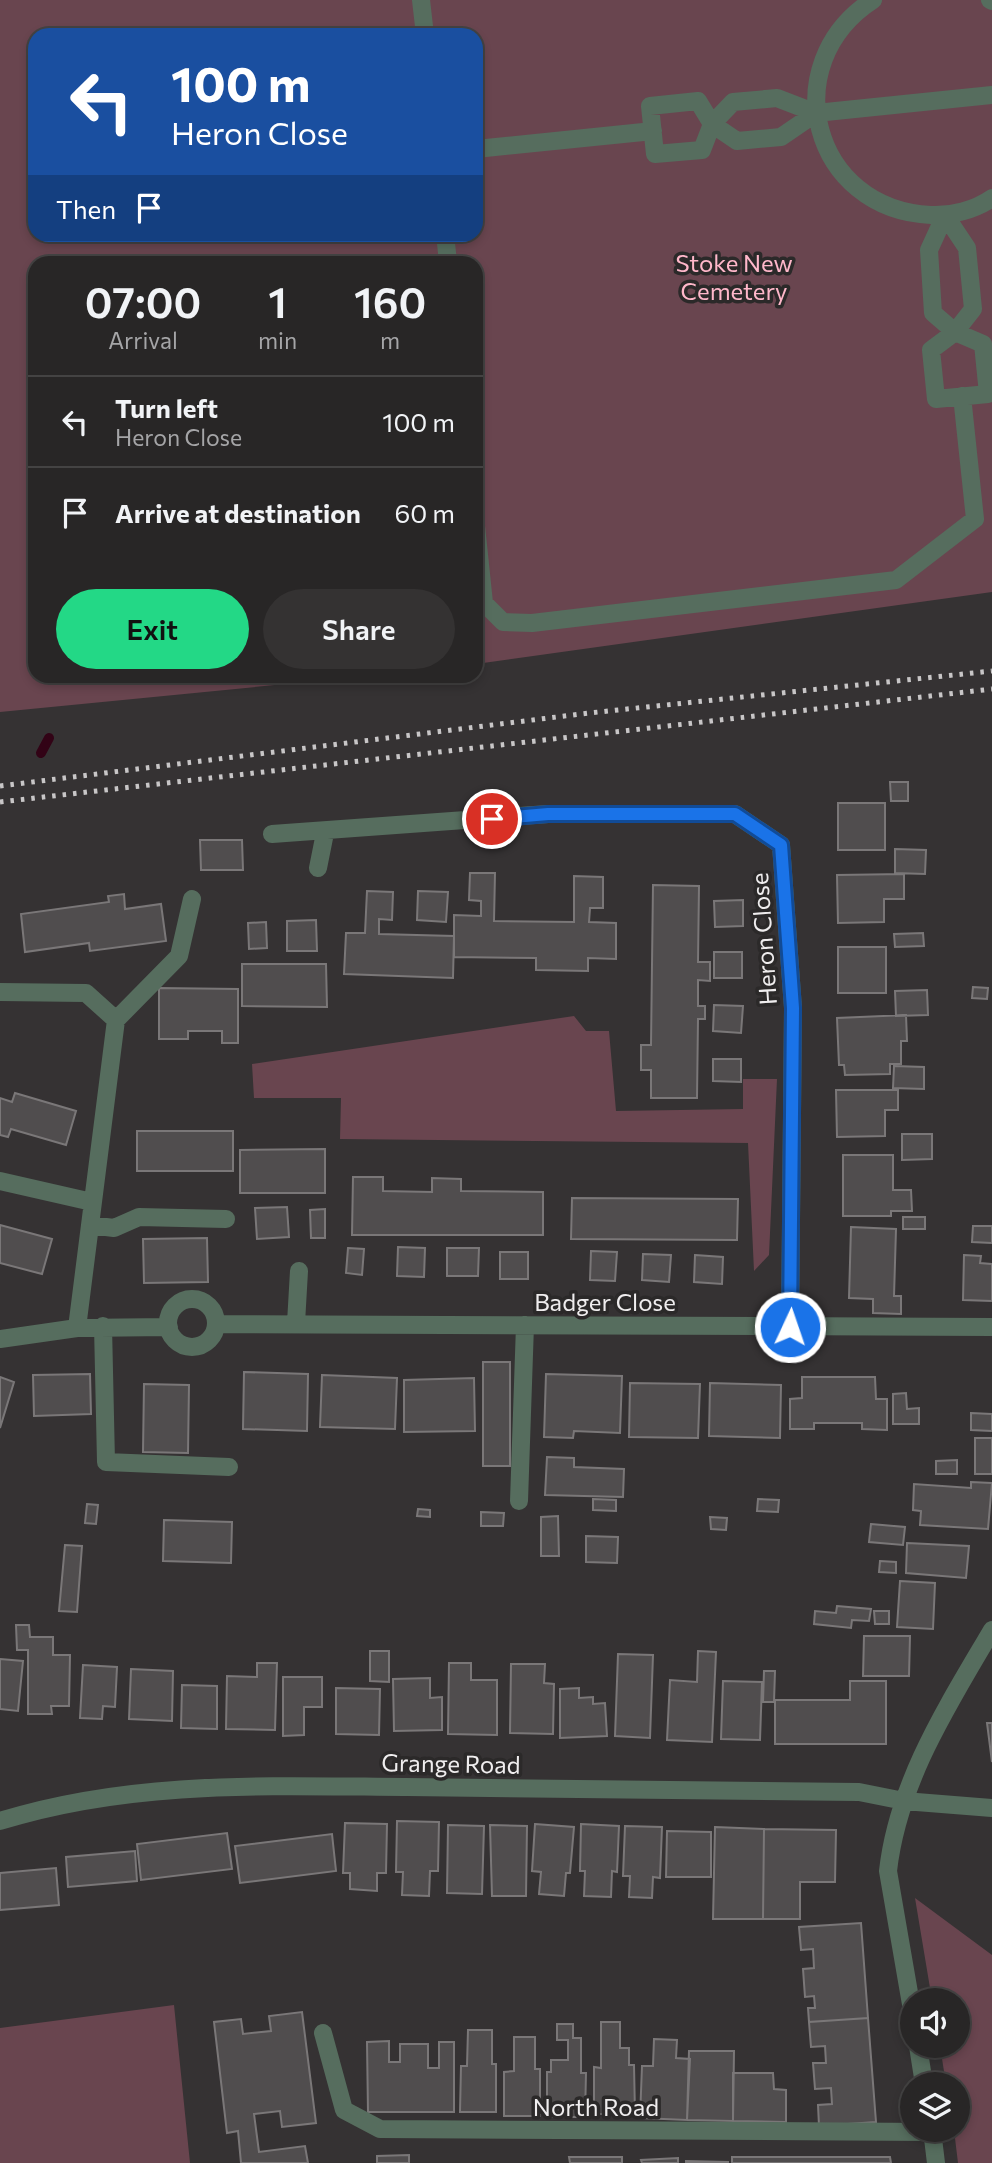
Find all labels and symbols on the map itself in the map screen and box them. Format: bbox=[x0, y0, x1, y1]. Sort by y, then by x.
park label: Stoke New Cemetery bbox=[675, 248, 793, 305]
pin bbox=[462, 789, 522, 849]
street label: Heron Close bbox=[744, 872, 782, 1006]
street label: Badger Close bbox=[534, 1287, 676, 1316]
position arrow bbox=[753, 1290, 827, 1364]
street label: Grange Road bbox=[381, 1747, 521, 1779]
street label: North Road bbox=[533, 2092, 659, 2121]

